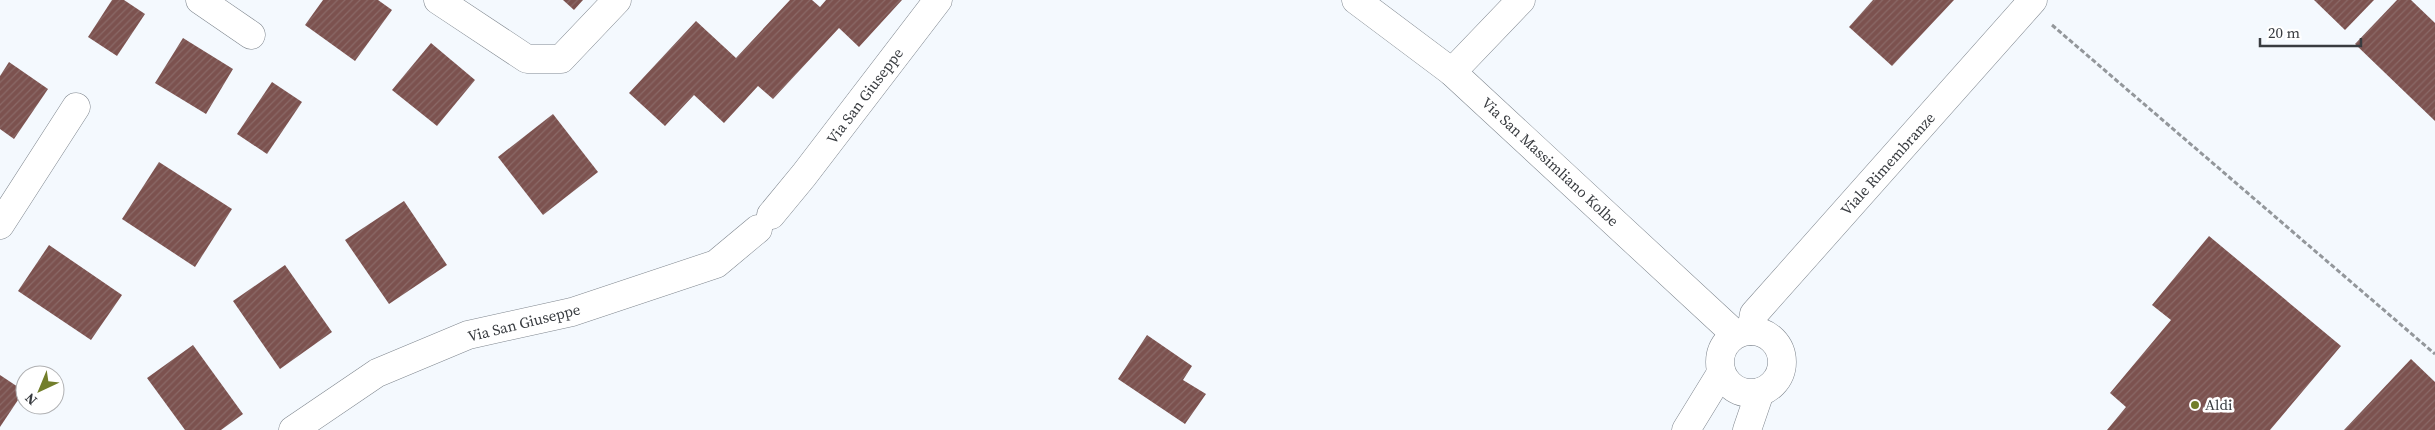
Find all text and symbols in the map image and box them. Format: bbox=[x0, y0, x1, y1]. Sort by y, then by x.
scale bar bbox=[2260, 15, 2361, 47]
text: 20 m bbox=[2268, 22, 2300, 43]
street label: Via San Giuseppe bbox=[821, 43, 908, 148]
street label: Via San Massimliano Kolbe bbox=[1477, 92, 1624, 231]
street label: Viale Rimembranze bbox=[1836, 107, 1940, 220]
street label: Via San Giuseppe bbox=[465, 298, 583, 347]
north arrow bbox=[15, 365, 65, 415]
text: N bbox=[20, 389, 42, 410]
place label: Aldi bbox=[2205, 394, 2232, 415]
marker: Aldi bbox=[2189, 399, 2201, 411]

